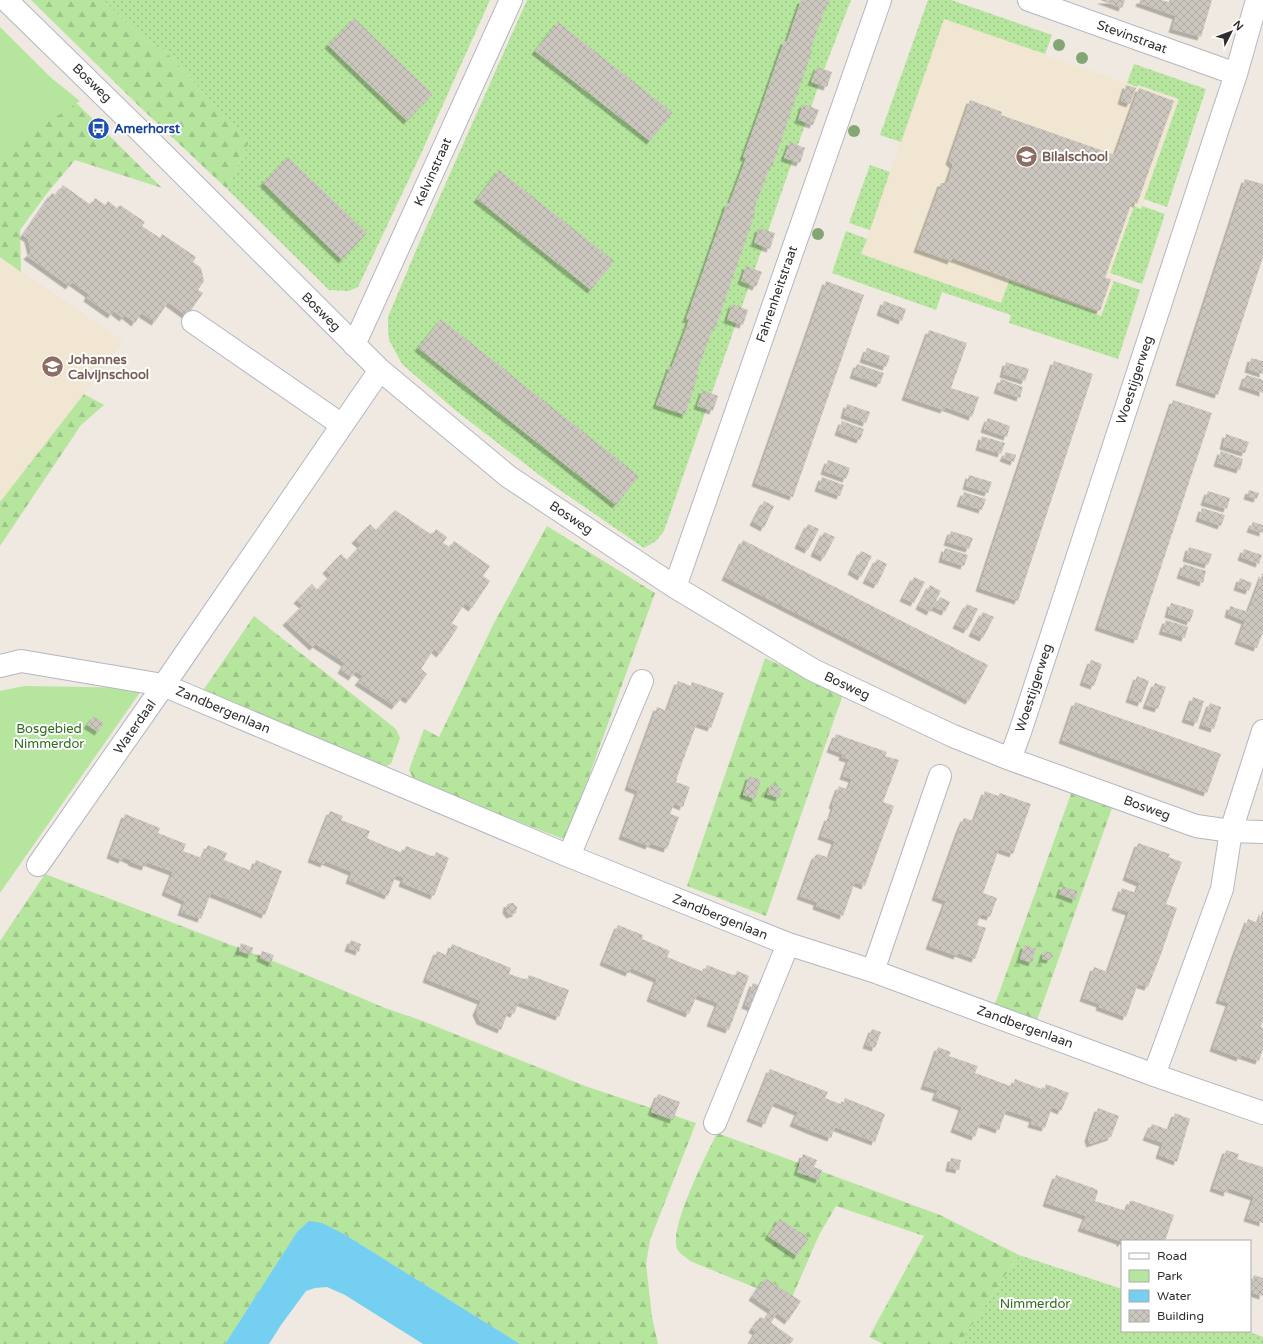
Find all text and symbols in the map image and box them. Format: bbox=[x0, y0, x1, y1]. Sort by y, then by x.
north arrow bbox=[1211, 12, 1251, 52]
street label: Stevinstraat bbox=[1095, 17, 1169, 57]
text: N bbox=[1230, 18, 1246, 33]
street label: Bosweg bbox=[69, 60, 115, 106]
bus stop icon: Amerhorst bbox=[86, 116, 112, 142]
place label: Amerhorst bbox=[114, 121, 180, 137]
street label: Kelvinstraat bbox=[411, 135, 455, 209]
school or university icon: Bilalschool bbox=[1014, 144, 1040, 170]
place label: Bilalschool bbox=[1042, 149, 1108, 165]
street label: Fahrenheitstraat bbox=[753, 244, 801, 344]
street label: Bosweg bbox=[298, 289, 344, 335]
street label: Woestijgerweg bbox=[1113, 334, 1157, 426]
place label: Johannes Calvijnschool bbox=[67, 352, 149, 383]
school or university icon: Johannes Calvijnschool bbox=[39, 354, 65, 380]
street label: Bosweg bbox=[546, 498, 596, 538]
street label: Woestijgerweg bbox=[1012, 642, 1056, 734]
street label: Bosweg bbox=[821, 668, 873, 704]
street label: Zandbergenlaan bbox=[173, 683, 273, 737]
street label: Waterdaal bbox=[110, 697, 160, 757]
park label: Bosgebied Nimmerdor bbox=[14, 721, 84, 752]
street label: Bosweg bbox=[1121, 792, 1173, 824]
street label: Zandbergenlaan bbox=[670, 891, 770, 943]
street label: Zandbergenlaan bbox=[975, 1002, 1075, 1052]
legend bbox=[1121, 1240, 1251, 1332]
text: Road bbox=[1157, 1249, 1187, 1263]
text: Park bbox=[1157, 1269, 1183, 1283]
text: Water bbox=[1157, 1289, 1192, 1303]
park label: Nimmerdor bbox=[1000, 1296, 1070, 1312]
text: Building bbox=[1157, 1309, 1204, 1323]

